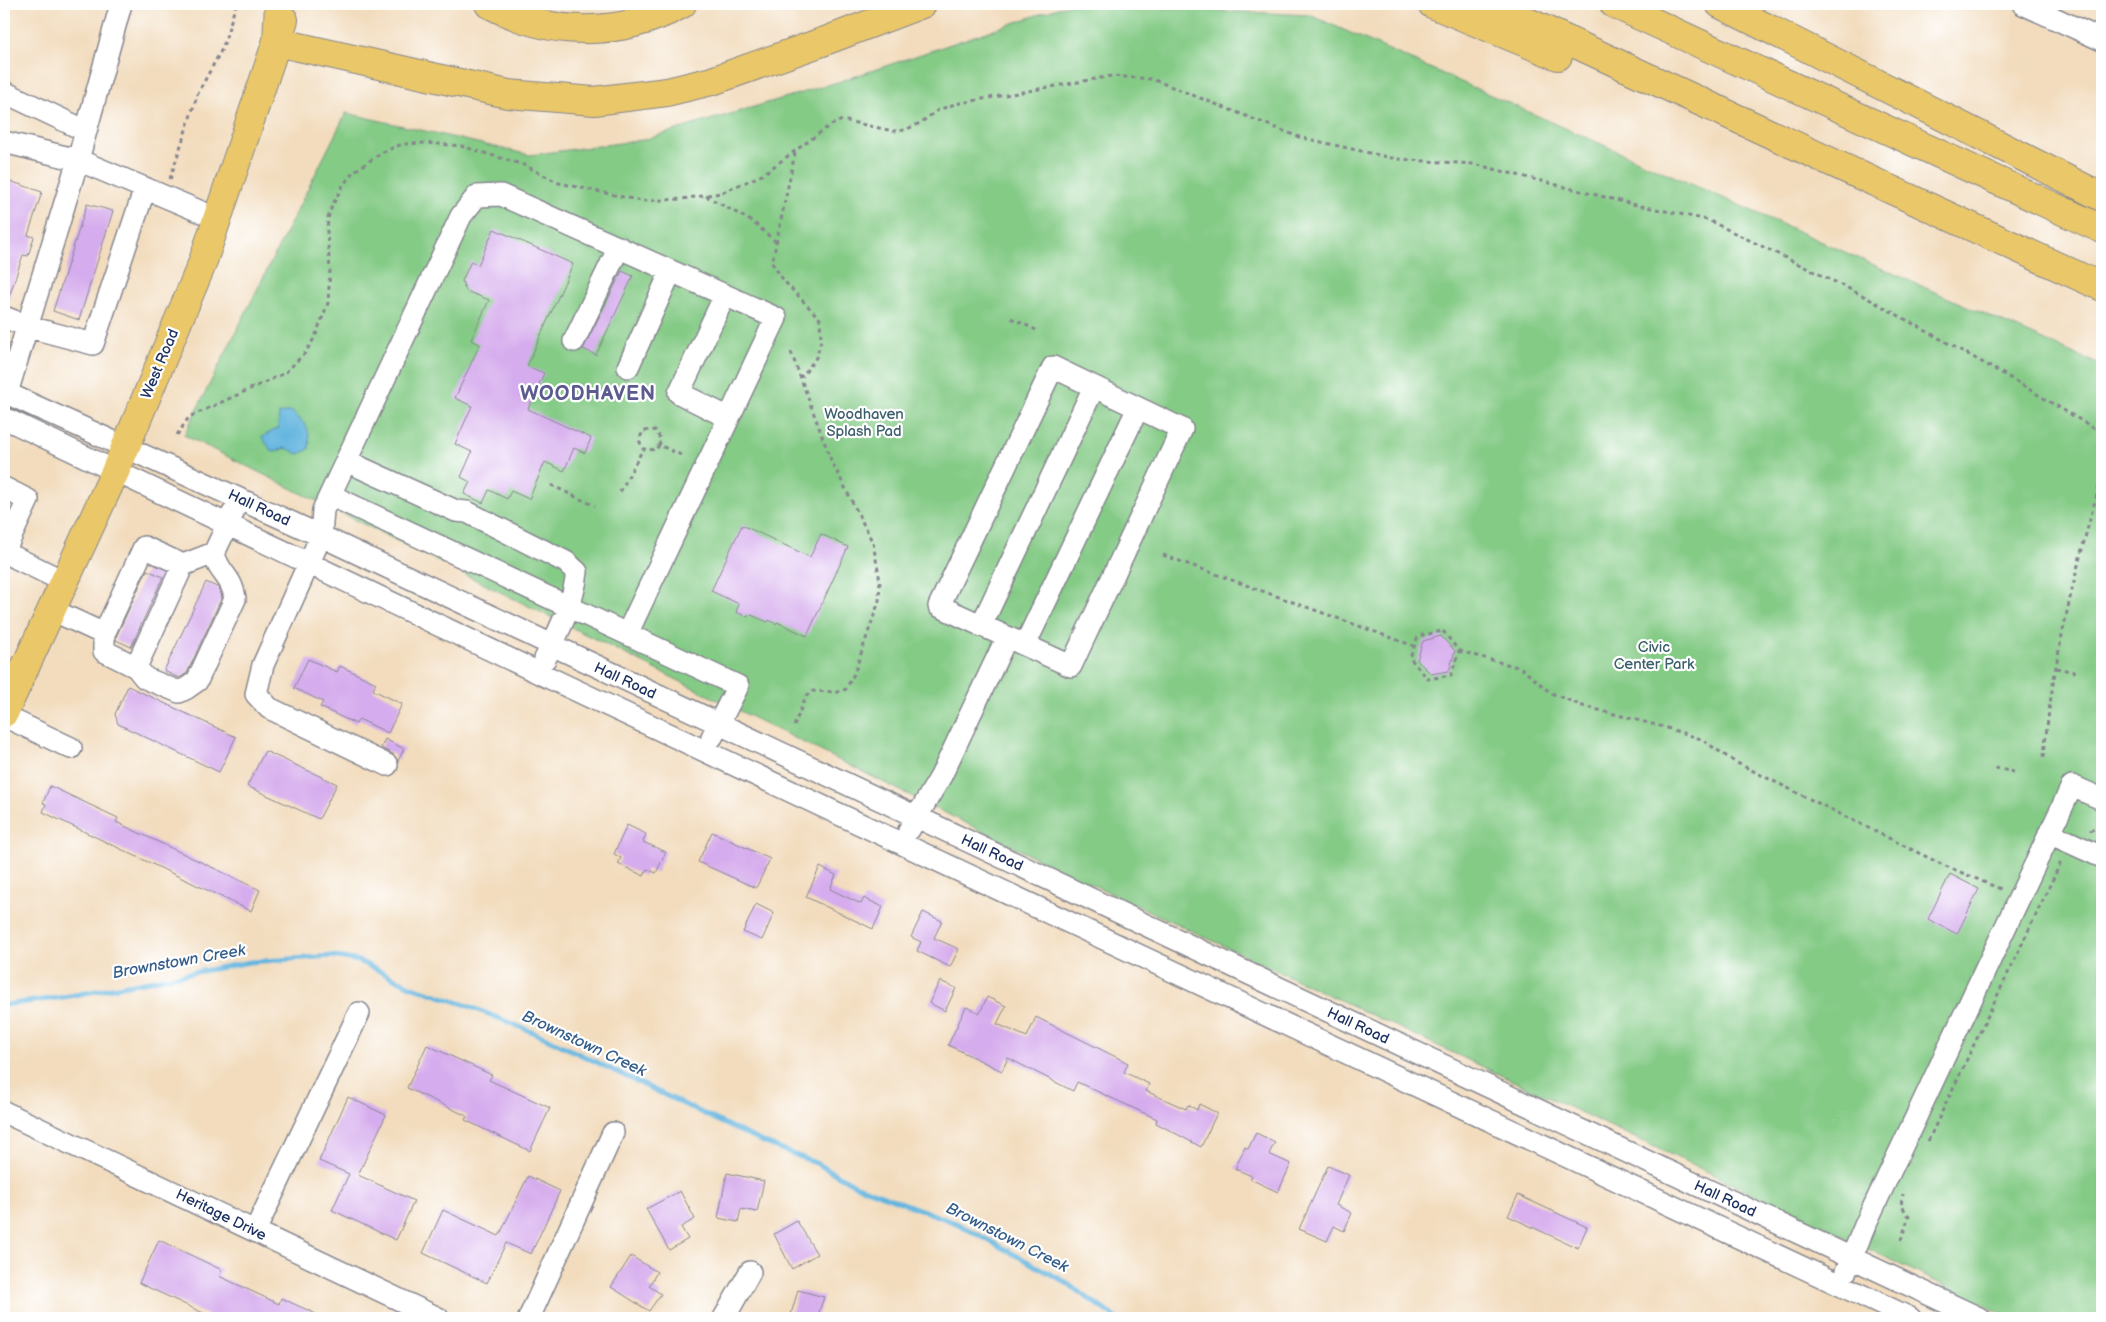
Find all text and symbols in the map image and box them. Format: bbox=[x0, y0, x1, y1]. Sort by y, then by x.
street label: West Road bbox=[137, 326, 183, 402]
district label: WOODHAVEN bbox=[520, 382, 656, 406]
park label: Woodhaven Splash Pad bbox=[824, 405, 904, 441]
street label: Hall Road bbox=[225, 485, 293, 531]
park label: Civic Center Park bbox=[1614, 638, 1695, 674]
street label: Hall Road bbox=[591, 658, 659, 704]
street label: Hall Road bbox=[958, 830, 1026, 876]
water label: Brownstown Creek bbox=[111, 941, 248, 983]
street label: Hall Road bbox=[1324, 1003, 1392, 1049]
water label: Brownstown Creek bbox=[519, 1007, 650, 1082]
street label: Hall Road bbox=[1691, 1176, 1759, 1222]
street label: Heritage Drive bbox=[173, 1185, 269, 1245]
water label: Brownstown Creek bbox=[943, 1199, 1072, 1278]

